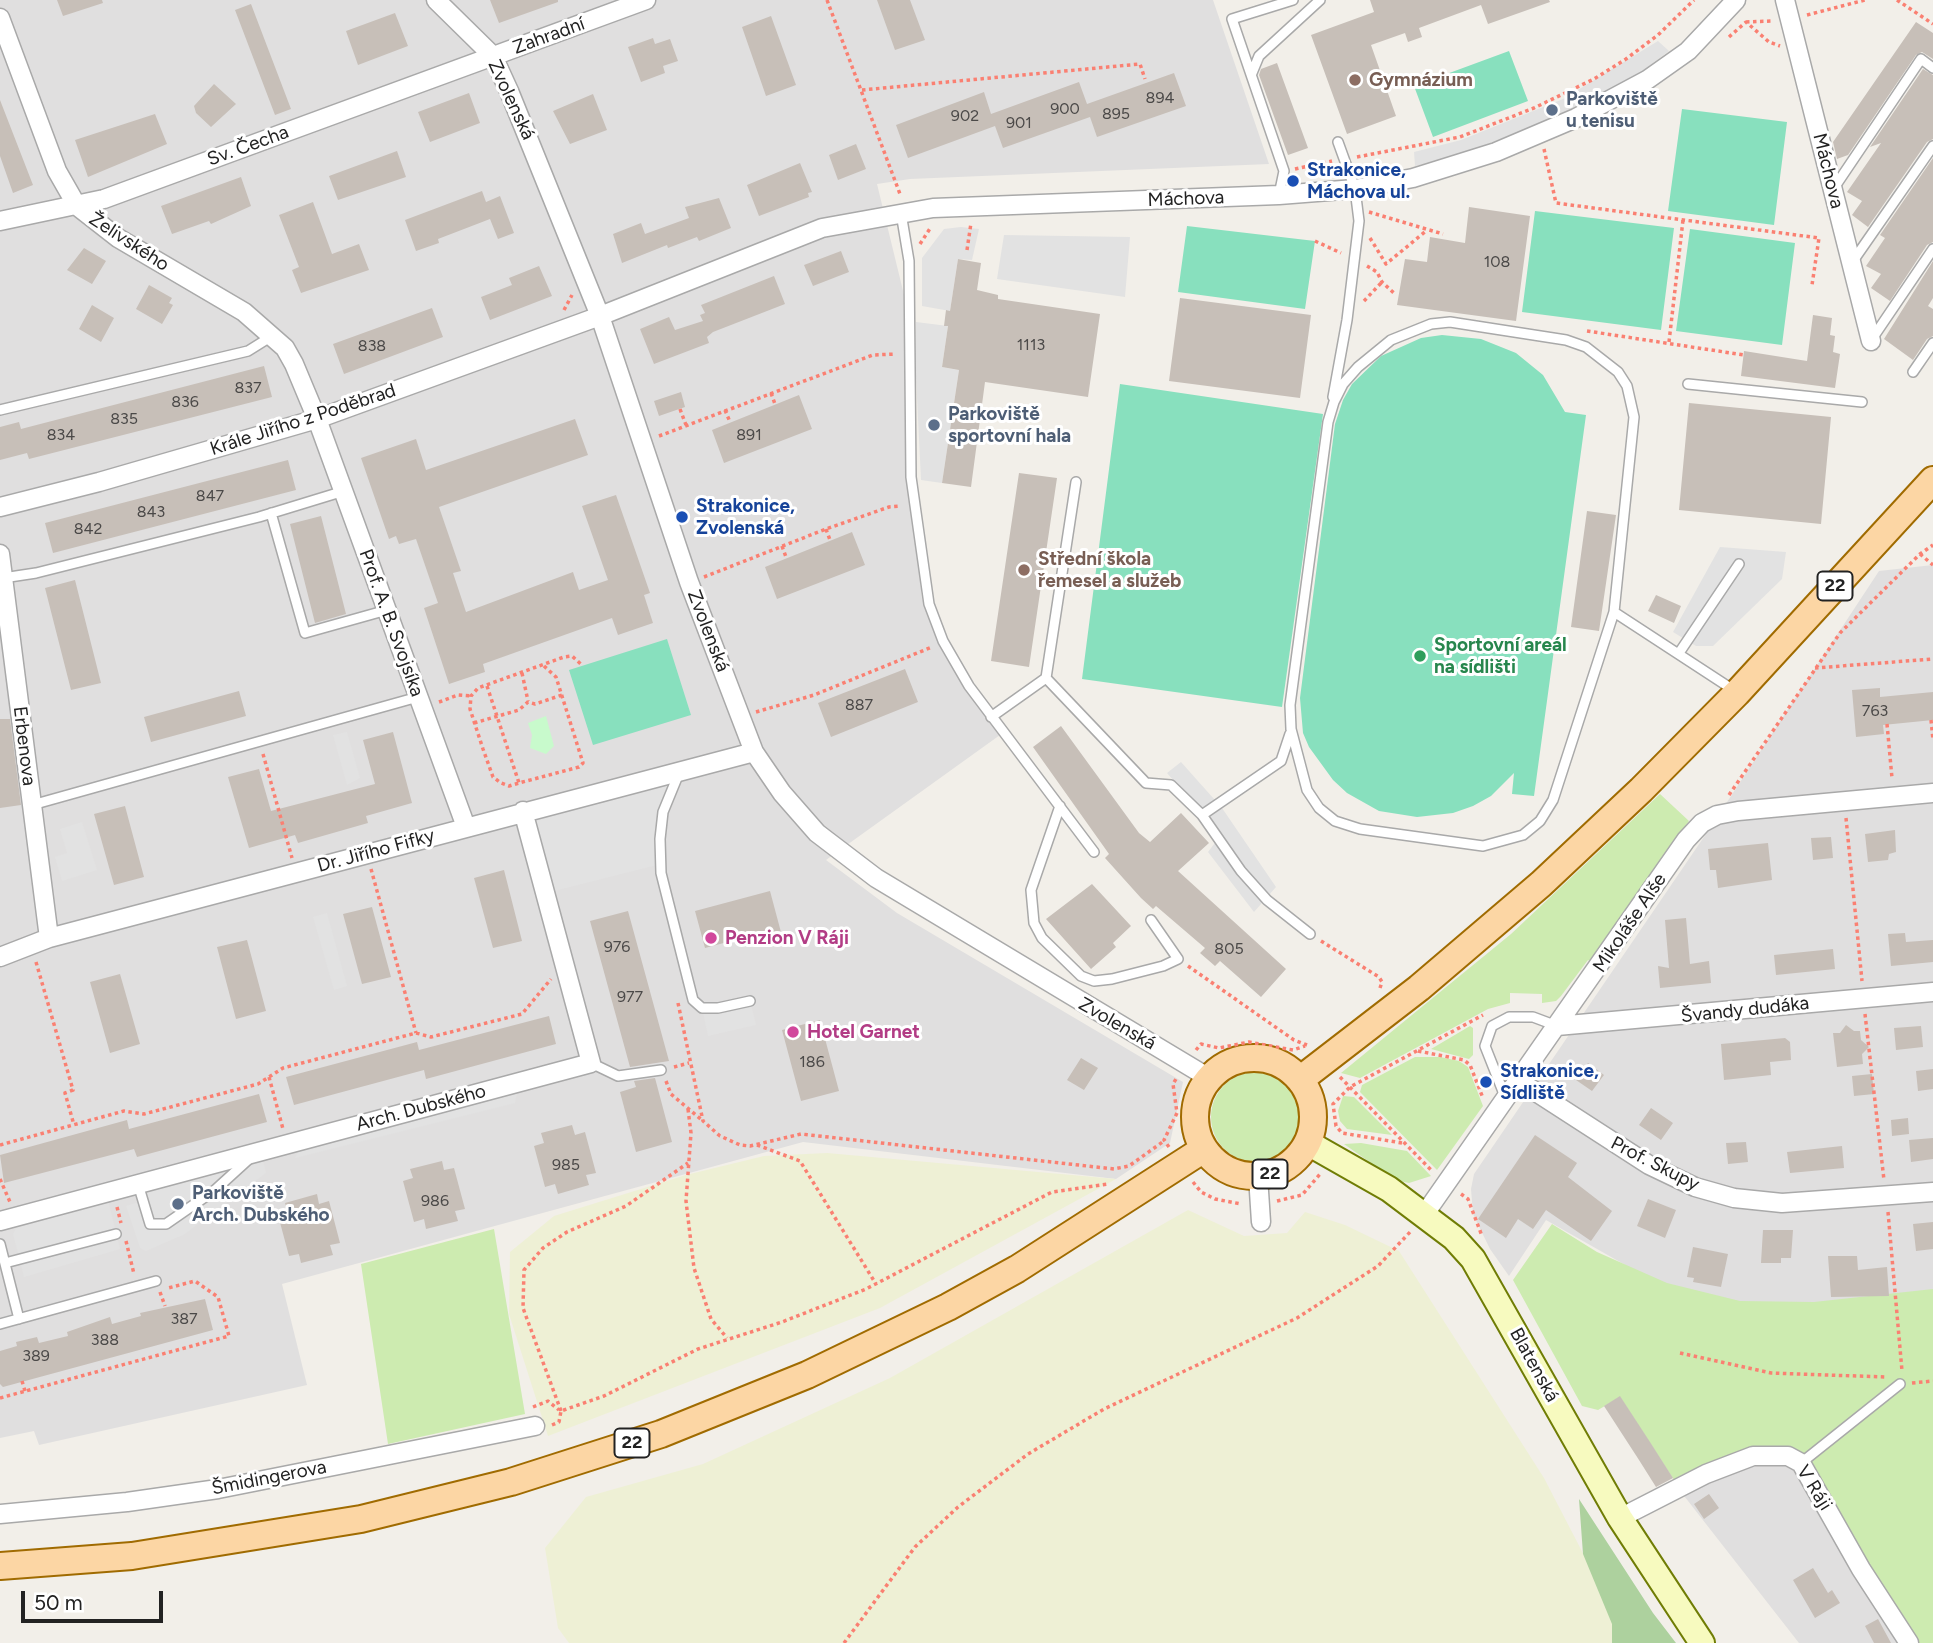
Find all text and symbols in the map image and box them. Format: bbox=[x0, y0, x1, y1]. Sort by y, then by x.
street label: Zahradní bbox=[510, 13, 588, 59]
street label: Zvolenská bbox=[483, 56, 539, 144]
place label: Gymnázium bbox=[1369, 69, 1473, 91]
marker: Gymnázium bbox=[1347, 72, 1363, 88]
house number: 894 bbox=[1146, 88, 1174, 108]
place label: Parkoviště u tenisu bbox=[1566, 88, 1658, 132]
house number: 900 bbox=[1050, 99, 1080, 119]
marker: Parkoviště u tenisu bbox=[1544, 102, 1560, 118]
house number: 895 bbox=[1102, 104, 1130, 124]
house number: 902 bbox=[951, 106, 979, 126]
house number: 901 bbox=[1006, 113, 1032, 133]
street label: Sv. Čecha bbox=[204, 121, 292, 171]
street label: Máchova bbox=[1808, 131, 1848, 211]
place label: Strakonice, Máchova ul. bbox=[1307, 159, 1410, 203]
marker: Strakonice, Máchova ul. bbox=[1285, 173, 1301, 189]
street label: Máchova bbox=[1147, 186, 1225, 212]
street label: Želivského bbox=[85, 208, 173, 276]
house number: 108 bbox=[1484, 252, 1510, 272]
house number: 1113 bbox=[1017, 335, 1045, 355]
house number: 838 bbox=[358, 336, 386, 356]
house number: 837 bbox=[234, 378, 262, 398]
street label: Krále Jiřího z Poděbrad bbox=[207, 379, 399, 461]
house number: 836 bbox=[171, 392, 199, 412]
place label: Parkoviště sportovní hala bbox=[948, 403, 1071, 447]
house number: 835 bbox=[110, 409, 138, 429]
marker: Parkoviště sportovní hala bbox=[926, 417, 942, 433]
house number: 834 bbox=[47, 425, 75, 445]
house number: 891 bbox=[736, 425, 762, 445]
house number: 847 bbox=[196, 486, 224, 506]
place label: Strakonice, Zvolenská bbox=[696, 495, 795, 539]
house number: 843 bbox=[137, 502, 165, 522]
marker: Strakonice, Zvolenská bbox=[674, 509, 690, 525]
house number: 842 bbox=[74, 519, 102, 539]
street label: Prof. A. B. Svojsíka bbox=[354, 546, 428, 700]
place label: Střední škola řemesel a služeb bbox=[1038, 548, 1181, 592]
marker: Střední škola řemesel a služeb bbox=[1016, 562, 1032, 578]
road number: 22 bbox=[1818, 572, 1853, 600]
street label: Zvolenská bbox=[682, 587, 734, 675]
place label: Sportovní areál na sídlišti bbox=[1434, 634, 1567, 678]
marker: Sportovní areál na sídlišti bbox=[1412, 648, 1428, 664]
house number: 887 bbox=[845, 695, 873, 715]
house number: 763 bbox=[1862, 701, 1888, 721]
street label: Erbenova bbox=[8, 705, 40, 787]
street label: Dr. Jiřího Fifky bbox=[315, 824, 437, 878]
street label: Mikoláše Alše bbox=[1588, 869, 1672, 977]
place label: Penzion V Ráji bbox=[725, 927, 849, 949]
marker: Penzion V Ráji bbox=[703, 930, 719, 946]
house number: 976 bbox=[604, 937, 630, 957]
house number: 805 bbox=[1214, 939, 1244, 959]
house number: 977 bbox=[617, 987, 643, 1007]
street label: Švandy dudáka bbox=[1680, 992, 1810, 1028]
street label: Zvolenská bbox=[1074, 993, 1160, 1055]
place label: Hotel Garnet bbox=[807, 1021, 920, 1043]
marker: Hotel Garnet bbox=[785, 1024, 801, 1040]
house number: 186 bbox=[799, 1052, 825, 1072]
place label: Strakonice, Sídliště bbox=[1500, 1060, 1599, 1104]
marker: Strakonice, Sídliště bbox=[1478, 1074, 1494, 1090]
street label: Arch. Dubského bbox=[354, 1080, 488, 1136]
street label: Prof. Skupy bbox=[1607, 1132, 1703, 1196]
house number: 985 bbox=[552, 1155, 580, 1175]
road number: 22 bbox=[1252, 1160, 1288, 1189]
place label: Parkoviště Arch. Dubského bbox=[192, 1182, 330, 1226]
house number: 986 bbox=[421, 1191, 449, 1211]
marker: Parkoviště Arch. Dubského bbox=[170, 1196, 186, 1212]
house number: 387 bbox=[170, 1309, 198, 1329]
street label: Blatenská bbox=[1504, 1324, 1564, 1406]
house number: 388 bbox=[91, 1330, 119, 1350]
house number: 389 bbox=[22, 1346, 50, 1366]
road number: 22 bbox=[614, 1428, 650, 1458]
street label: Šmidingerova bbox=[210, 1456, 328, 1500]
street label: V Ráji bbox=[1791, 1461, 1837, 1515]
scale bar bbox=[24, 1576, 166, 1620]
text: 50 m bbox=[34, 1590, 83, 1615]

